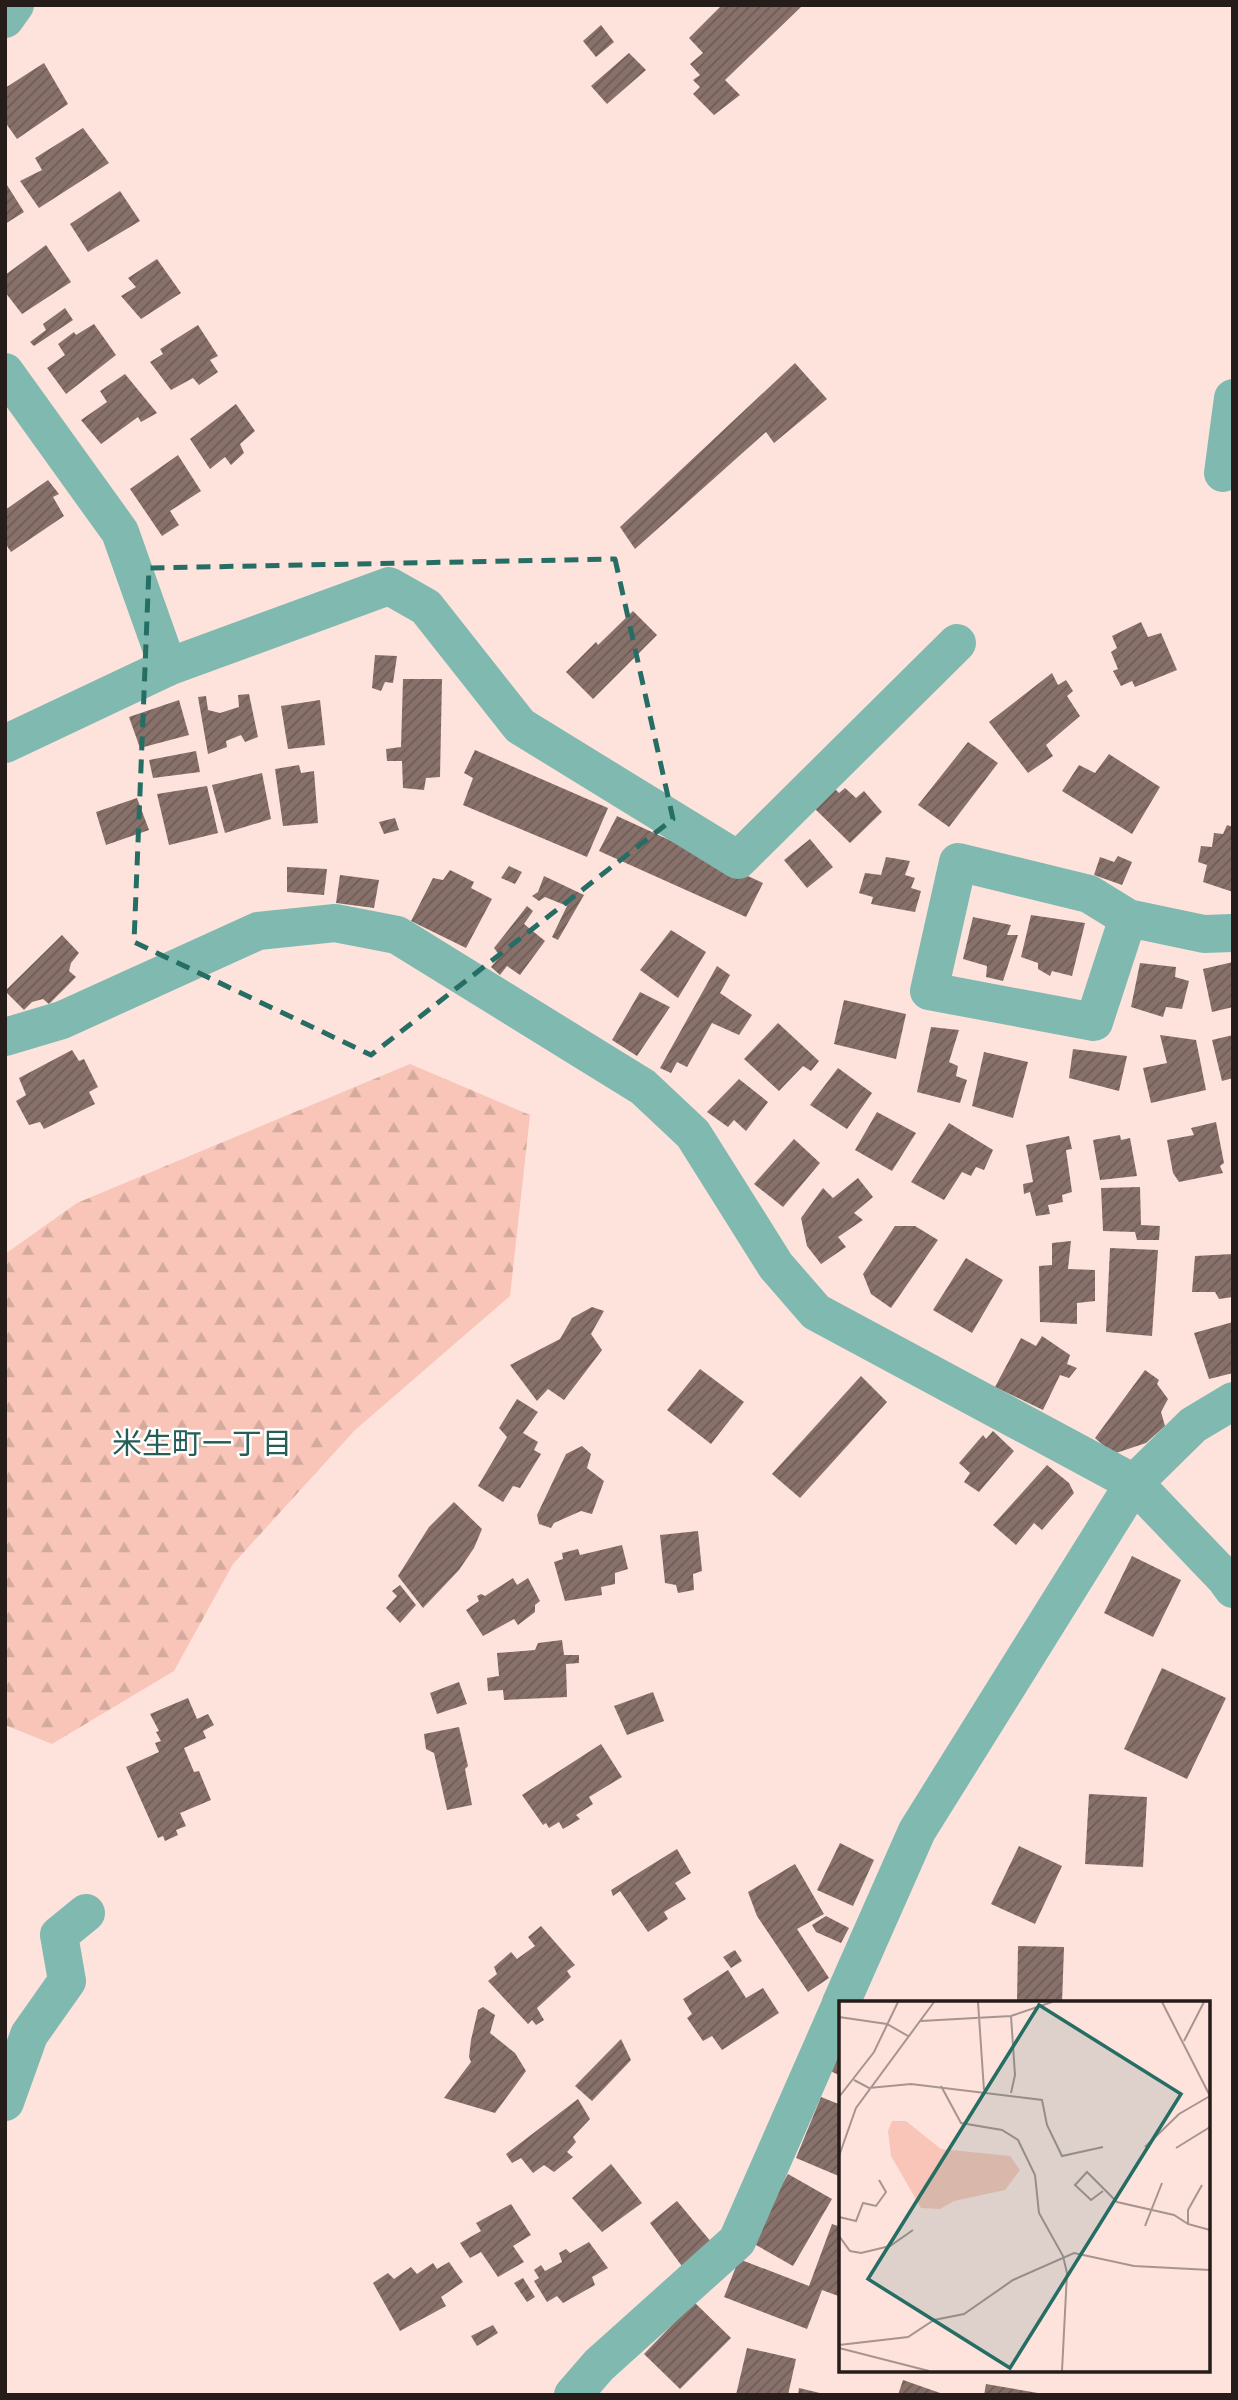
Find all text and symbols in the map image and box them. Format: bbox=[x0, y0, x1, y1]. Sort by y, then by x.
district label: 米生町一丁目 bbox=[112, 1422, 292, 1465]
inset map bbox=[839, 2001, 1210, 2372]

